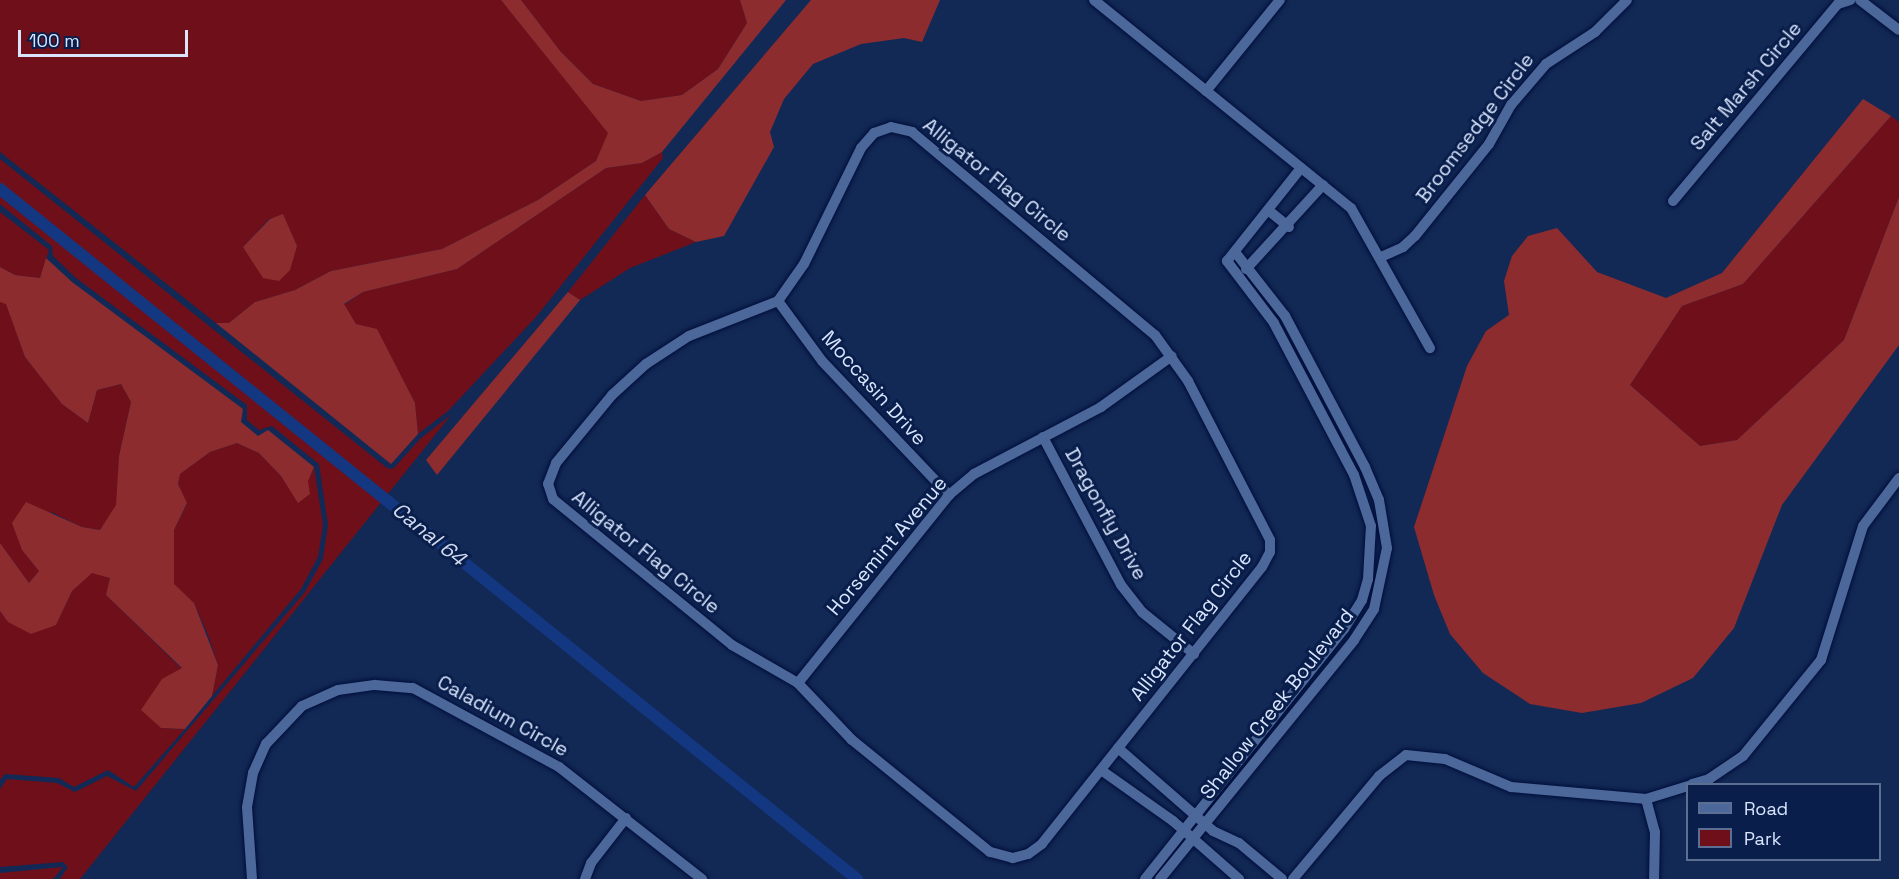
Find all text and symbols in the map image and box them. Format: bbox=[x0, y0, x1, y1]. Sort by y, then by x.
street label: Salt Marsh Circle bbox=[1685, 17, 1807, 155]
scale bar bbox=[21, 18, 190, 56]
text: 100 m bbox=[29, 29, 80, 52]
street label: Broomsedge Circle bbox=[1411, 48, 1539, 208]
street label: Alligator Flag Circle bbox=[918, 113, 1076, 247]
street label: Moccasin Drive bbox=[816, 326, 932, 450]
street label: Dragonfly Drive bbox=[1060, 444, 1152, 584]
street label: Horsemint Avenue bbox=[822, 472, 952, 620]
street label: Alligator Flag Circle bbox=[567, 485, 725, 619]
water label: Canal 64 bbox=[387, 497, 471, 571]
street label: Alligator Flag Circle bbox=[1125, 546, 1257, 706]
street label: Shallow Creek Boulevard bbox=[1195, 604, 1359, 804]
street label: Caladium Circle bbox=[433, 670, 573, 762]
legend bbox=[1686, 783, 1881, 861]
text: Road bbox=[1744, 797, 1788, 820]
text: Park bbox=[1744, 827, 1781, 850]

